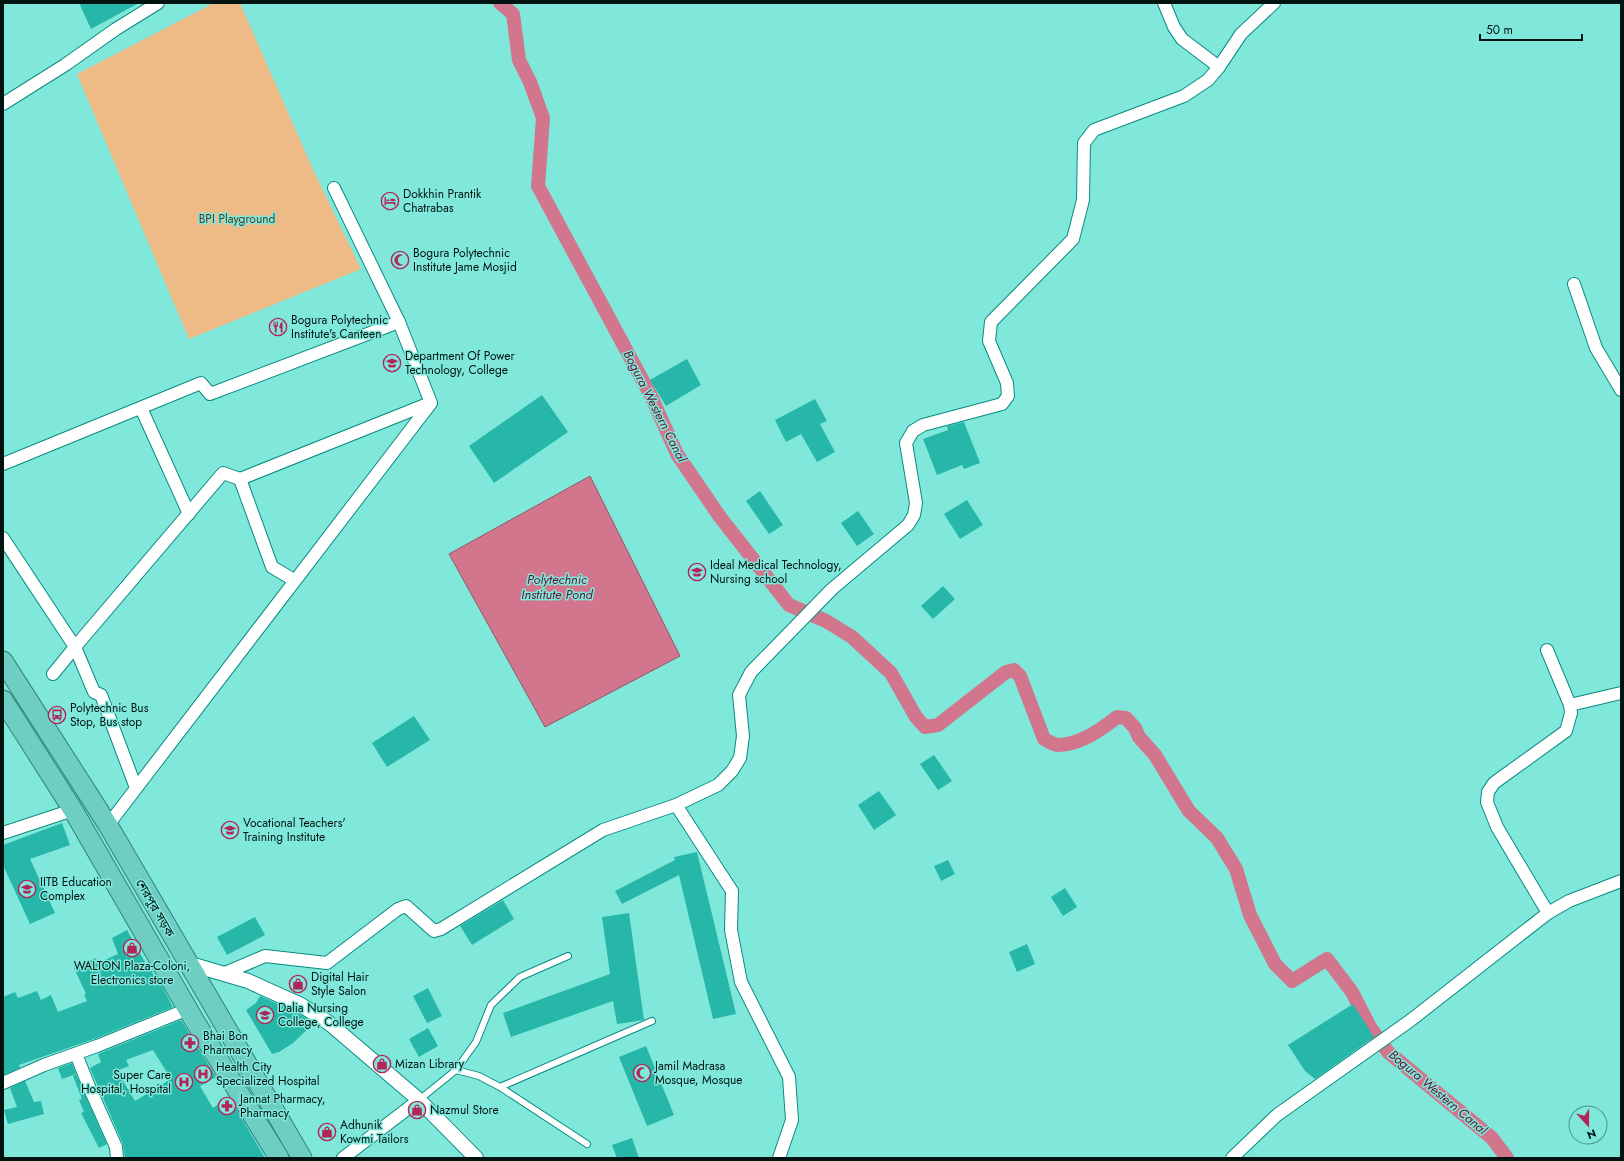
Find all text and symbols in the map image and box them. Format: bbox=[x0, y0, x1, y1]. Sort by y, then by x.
scale bar bbox=[1480, 16, 1582, 42]
text: 50 m bbox=[1486, 21, 1513, 39]
place label: Dokkhin Prantik Chatrabas bbox=[403, 185, 482, 217]
hotel icon: Dokkhin Prantik Chatrabas bbox=[380, 191, 400, 211]
park label: BPI Playground bbox=[199, 210, 275, 228]
place label: Bogura Polytechnic Institute Jame Mosjid bbox=[413, 244, 517, 276]
mosque icon: Bogura Polytechnic Institute Jame Mosjid bbox=[390, 250, 410, 270]
place label: Bogura Polytechnic Institute's Canteen bbox=[291, 311, 388, 343]
restaurant icon: Bogura Polytechnic Institute's Canteen bbox=[268, 317, 288, 337]
place label: Department Of Power Technology, College bbox=[405, 347, 516, 379]
water label: Bogura Western Canal bbox=[619, 347, 692, 466]
school or university icon: Department Of Power Technology, College bbox=[382, 353, 402, 373]
place label: Ideal Medical Technology, Nursing school bbox=[710, 556, 842, 588]
school or university icon: Ideal Medical Technology, Nursing school bbox=[687, 562, 707, 582]
water label: Polytechnic Institute Pond bbox=[521, 570, 594, 604]
place label: Polytechnic Bus Stop, Bus stop bbox=[70, 699, 149, 731]
bus stop icon: Polytechnic Bus Stop, Bus stop bbox=[47, 705, 67, 725]
place label: Vocational Teachers' Training Institute bbox=[243, 814, 346, 846]
school or university icon: Vocational Teachers' Training Institute bbox=[220, 820, 240, 840]
place label: IITB Education Complex bbox=[40, 873, 112, 905]
street label: শেরপুর সড়ক bbox=[131, 876, 179, 941]
school or university icon: IITB Education Complex bbox=[17, 879, 37, 899]
shop icon: WALTON Plaza-Coloni, Electronics store bbox=[122, 938, 142, 958]
place label: WALTON Plaza-Coloni, Electronics store bbox=[74, 957, 190, 989]
place label: Digital Hair Style Salon bbox=[311, 968, 370, 1000]
shop icon: Digital Hair Style Salon bbox=[288, 974, 308, 994]
place label: Dalia Nursing College, College bbox=[278, 999, 364, 1031]
school or university icon: Dalia Nursing College, College bbox=[255, 1005, 275, 1025]
place label: Bhai Bon Pharmacy bbox=[203, 1027, 253, 1059]
pharmacy icon: Bhai Bon Pharmacy bbox=[180, 1033, 200, 1053]
water label: Bogura Western Canal bbox=[1385, 1045, 1492, 1140]
shop icon: Mizan Library bbox=[372, 1054, 392, 1074]
place label: Mizan Library bbox=[395, 1055, 465, 1073]
place label: Jamil Madrasa Mosque, Mosque bbox=[653, 1057, 743, 1089]
place label: Health City Specialized Hospital bbox=[216, 1058, 319, 1090]
mosque icon: Jamil Madrasa Mosque, Mosque bbox=[632, 1063, 652, 1083]
hospital icon: Health City Specialized Hospital bbox=[193, 1064, 213, 1084]
place label: Super Care Hospital, Hospital bbox=[81, 1066, 171, 1098]
hospital icon: Super Care Hospital, Hospital bbox=[174, 1072, 194, 1092]
place label: Jannat Pharmacy, Pharmacy bbox=[238, 1090, 325, 1122]
pharmacy icon: Jannat Pharmacy, Pharmacy bbox=[217, 1096, 237, 1116]
shop icon: Nazmul Store bbox=[407, 1100, 427, 1120]
place label: Nazmul Store bbox=[430, 1101, 499, 1119]
north arrow bbox=[1568, 1105, 1608, 1145]
place label: Adhunik Kowmi Tailors bbox=[340, 1116, 409, 1148]
shop icon: Adhunik Kowmi Tailors bbox=[317, 1122, 337, 1142]
text: N bbox=[1585, 1125, 1599, 1143]

